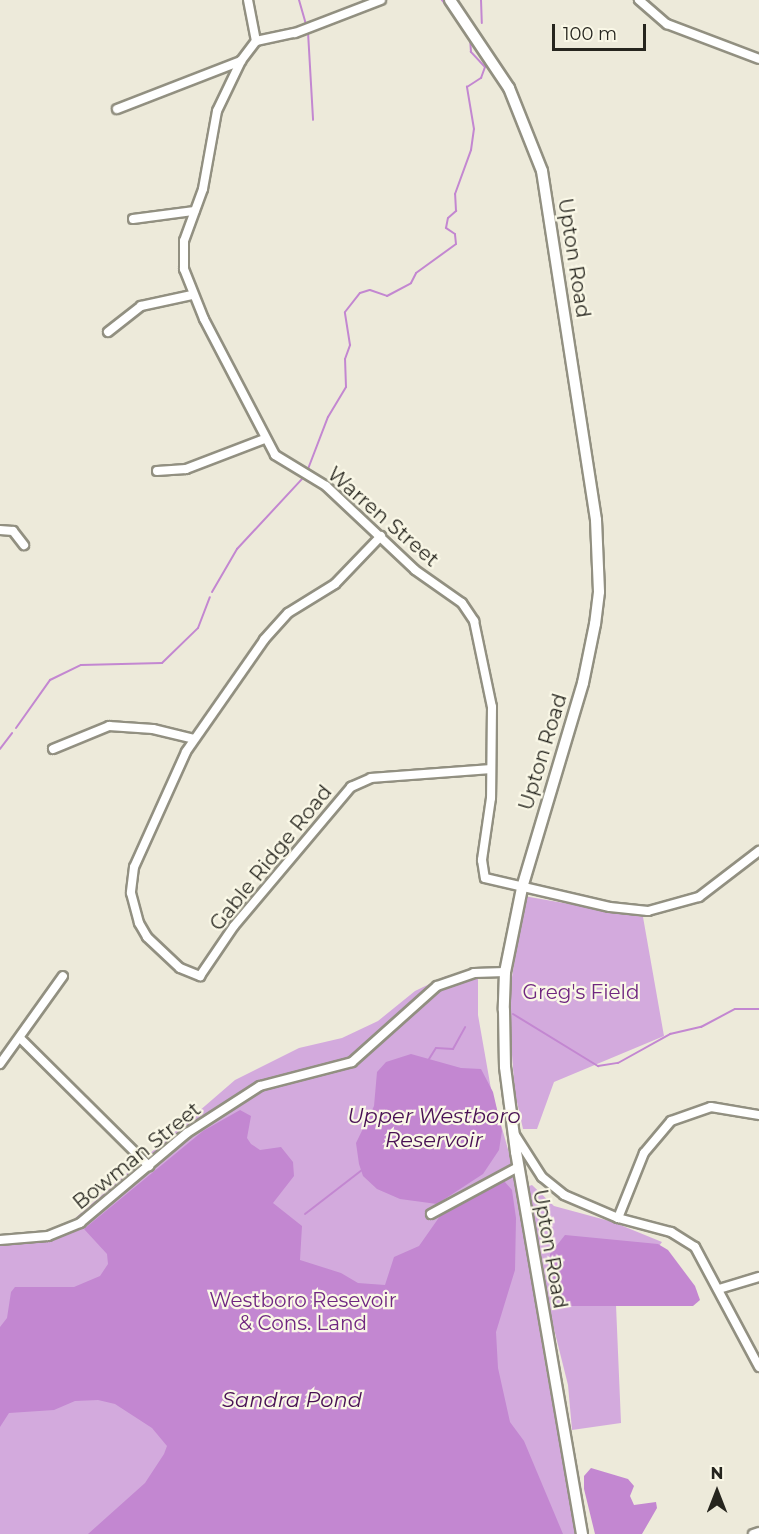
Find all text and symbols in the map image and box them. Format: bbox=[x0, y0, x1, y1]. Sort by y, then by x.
scale bar bbox=[555, 12, 650, 50]
text: 100 m bbox=[563, 23, 617, 45]
street label: Upton Road bbox=[553, 196, 595, 320]
street label: Warren Street bbox=[322, 462, 444, 572]
street label: Upton Road bbox=[514, 691, 572, 813]
street label: Gable Ridge Road bbox=[205, 780, 337, 936]
park label: Greg's Field bbox=[522, 980, 640, 1004]
street label: Bowman Street bbox=[68, 1097, 206, 1215]
water label: Upper Westboro Reservoir bbox=[347, 1103, 521, 1153]
street label: Upton Road bbox=[528, 1187, 572, 1311]
park label: Westboro Resevoir & Cons. Land bbox=[209, 1288, 397, 1335]
water label: Sandra Pond bbox=[222, 1387, 362, 1413]
north arrow bbox=[687, 1462, 747, 1522]
text: N bbox=[711, 1464, 723, 1483]

